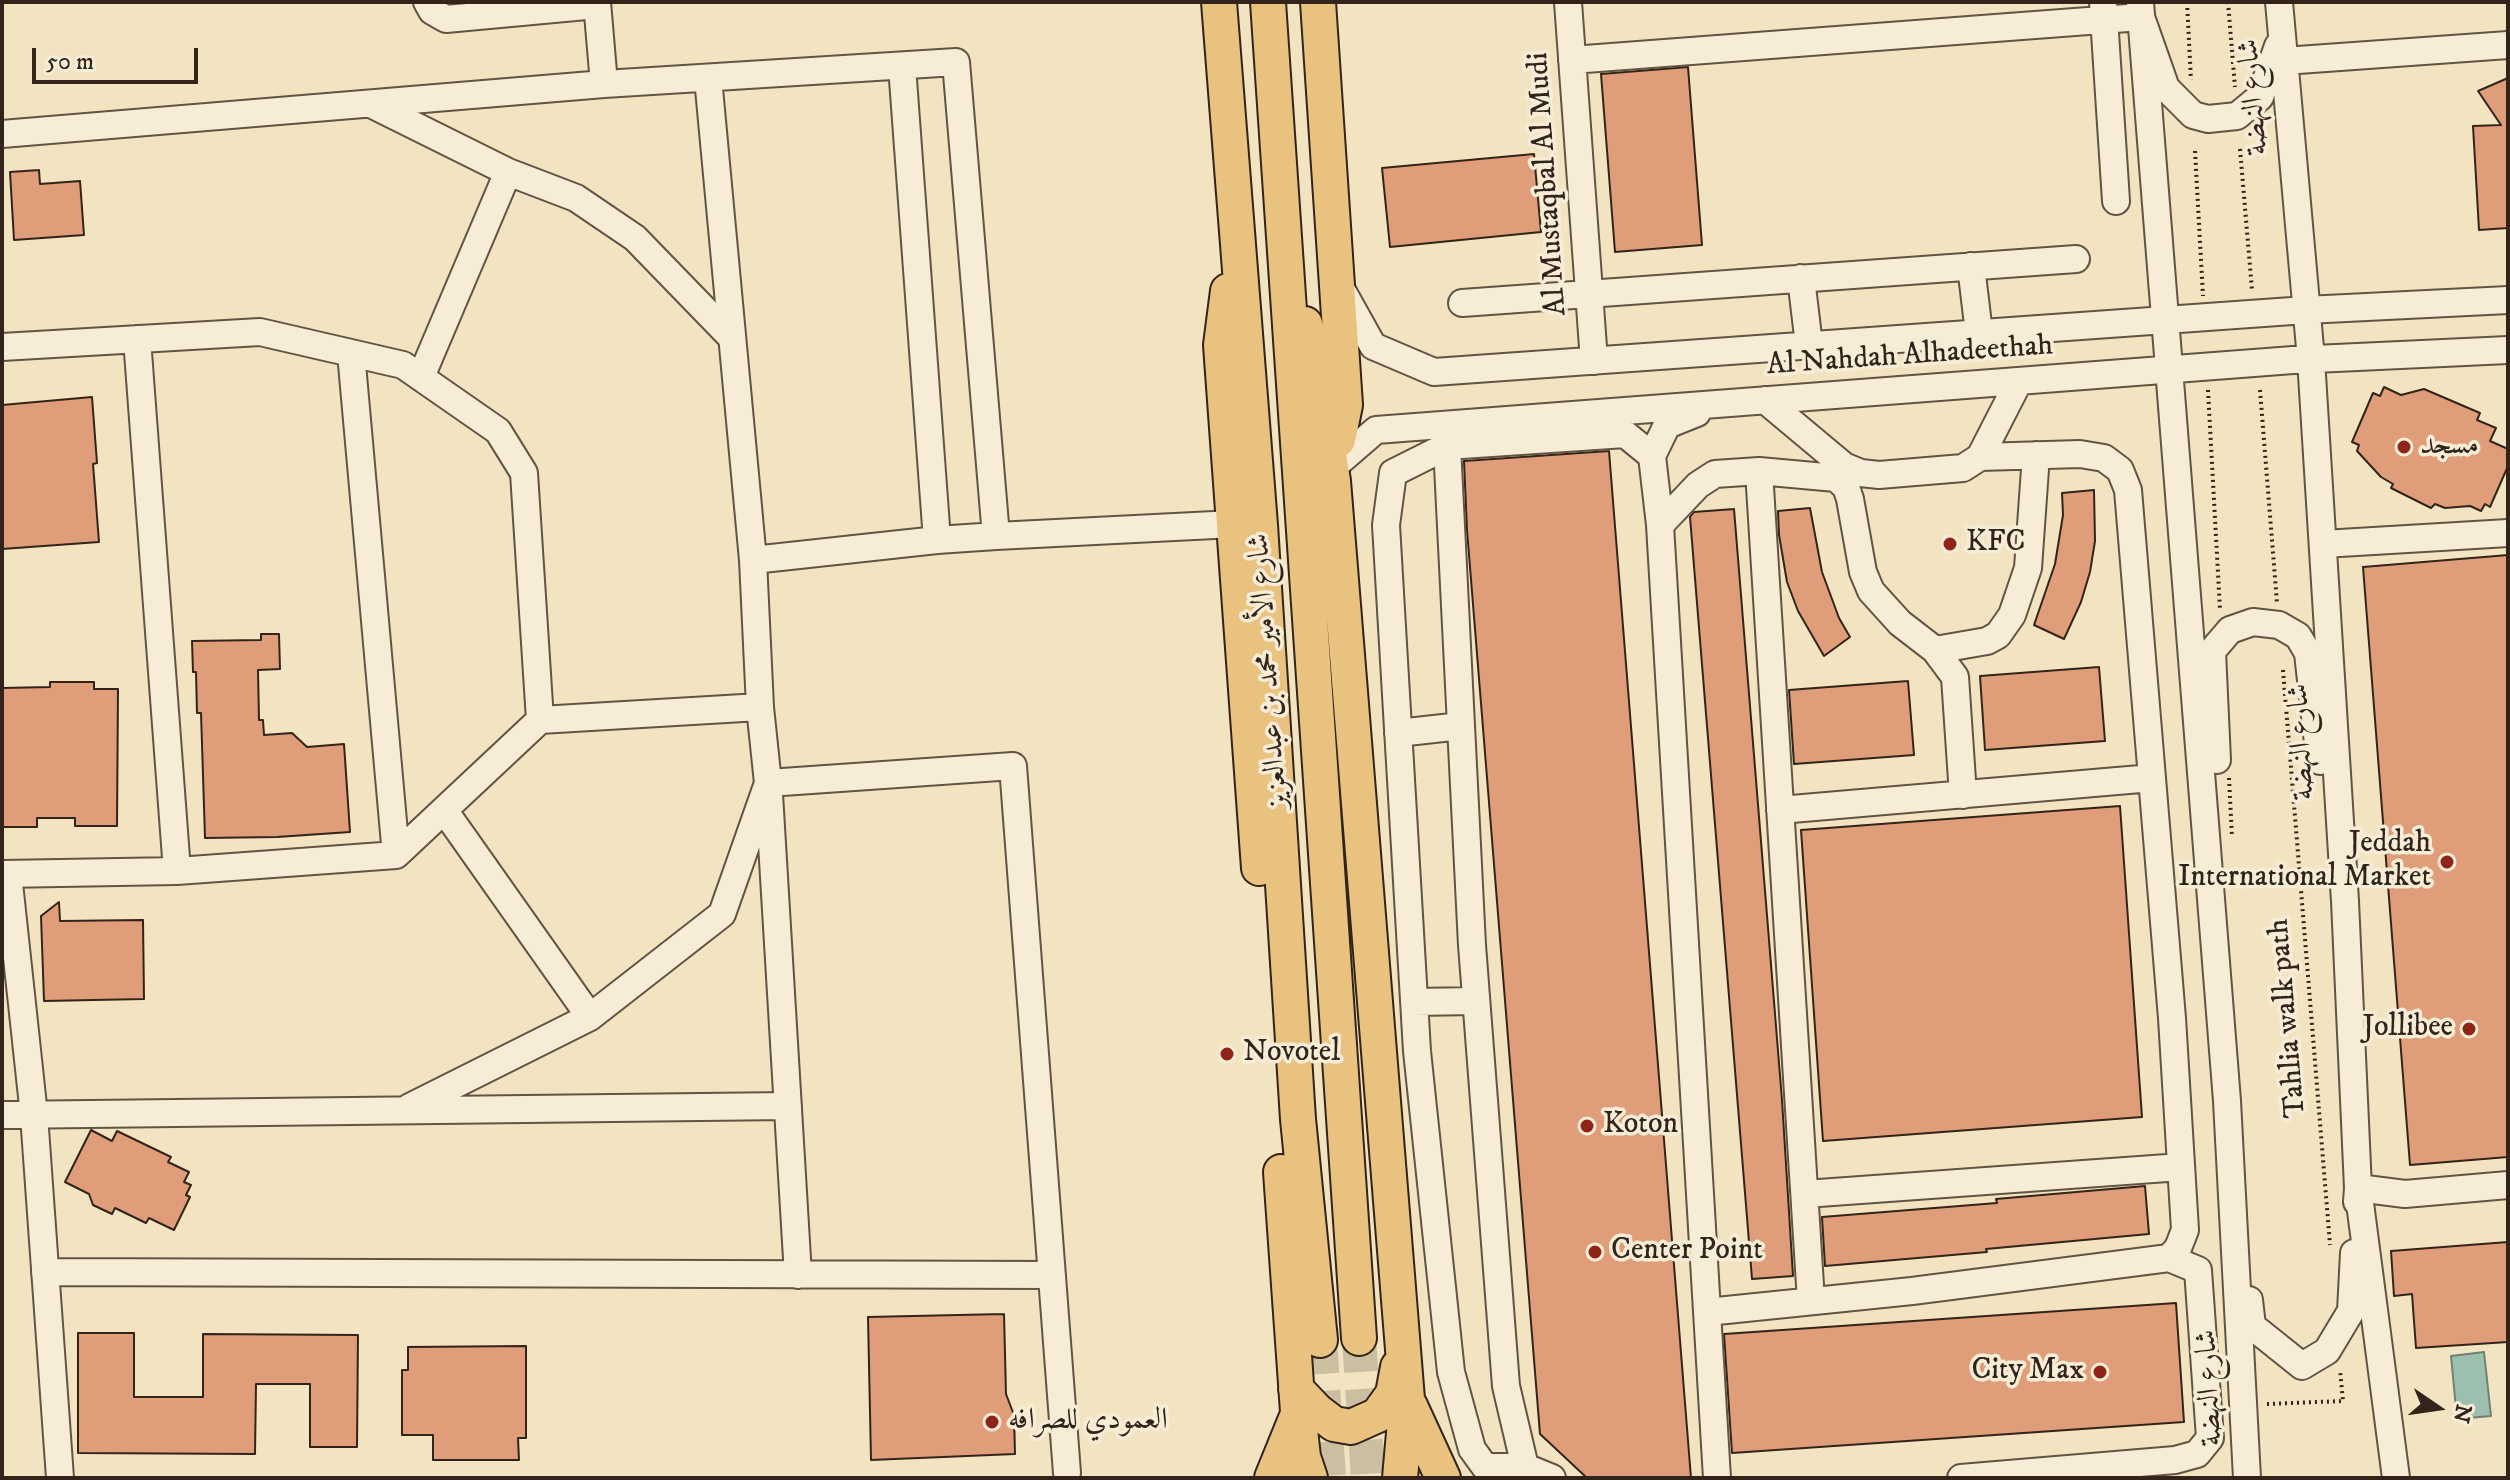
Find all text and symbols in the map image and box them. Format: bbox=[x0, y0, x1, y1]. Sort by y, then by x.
scale bar bbox=[36, 32, 202, 82]
street label: شارع النهضة bbox=[2232, 37, 2278, 157]
text: 50 m bbox=[46, 47, 94, 77]
street label: Al Mustaqbal Al Mudi bbox=[1522, 51, 1576, 317]
street label: Al Nahdah Alhadeethah bbox=[1766, 329, 2054, 385]
place label: مسجد bbox=[2420, 429, 2479, 465]
marker: مسجد bbox=[2395, 438, 2413, 456]
place label: KFC bbox=[1966, 526, 2025, 562]
street label: شارع الأمير محمد بن عبدالعزيز bbox=[1242, 532, 1298, 810]
marker: KFC bbox=[1941, 535, 1959, 553]
street label: شارع النهضة bbox=[2282, 683, 2324, 801]
place label: Jeddah International Market bbox=[2178, 827, 2431, 898]
marker: Jeddah International Market bbox=[2438, 853, 2456, 871]
street label: Tahlia walk path bbox=[2262, 917, 2316, 1119]
place label: Jollibee bbox=[2363, 1011, 2453, 1047]
marker: Jollibee bbox=[2460, 1020, 2478, 1038]
place label: Novotel bbox=[1243, 1036, 1340, 1072]
marker: Novotel bbox=[1218, 1045, 1236, 1063]
place label: Koton bbox=[1603, 1108, 1678, 1144]
marker: Koton bbox=[1578, 1117, 1596, 1135]
place label: Center Point bbox=[1611, 1234, 1763, 1270]
marker: Center Point bbox=[1586, 1243, 1604, 1261]
street label: شارع النهضة bbox=[2190, 1329, 2232, 1447]
place label: City Max bbox=[1971, 1354, 2084, 1390]
marker: City Max bbox=[2091, 1363, 2109, 1381]
north arrow bbox=[2398, 1368, 2478, 1448]
text: N bbox=[2447, 1402, 2477, 1425]
place label: العمودي للصرافه bbox=[1008, 1404, 1168, 1440]
marker: العمودي للصرافه bbox=[983, 1413, 1001, 1431]

